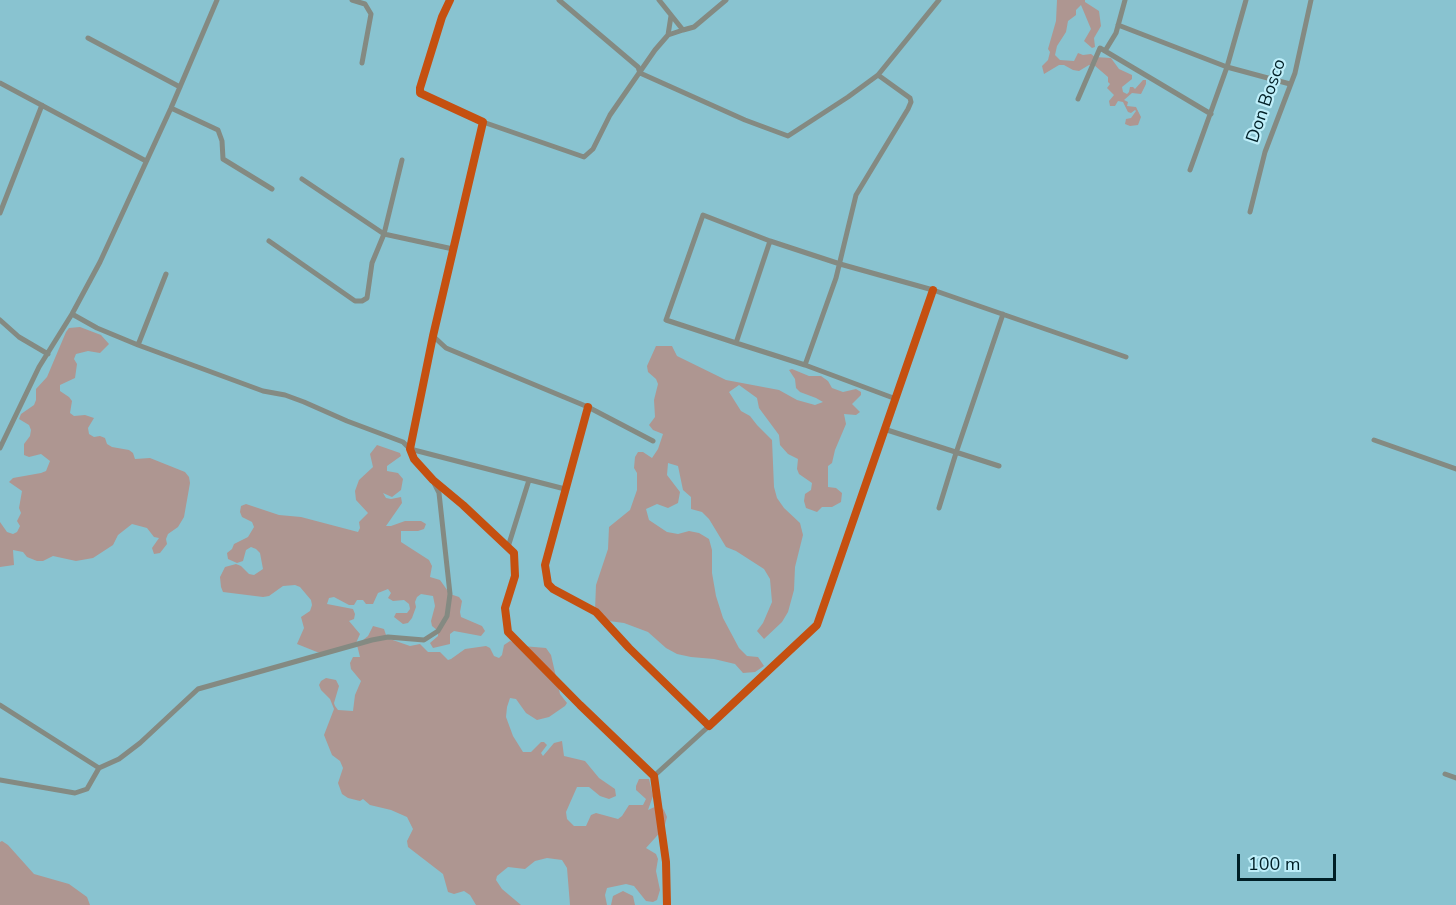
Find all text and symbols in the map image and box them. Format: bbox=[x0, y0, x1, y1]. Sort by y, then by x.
street label: Don Bosco bbox=[1243, 56, 1291, 146]
scale bar bbox=[1240, 842, 1339, 880]
text: 100 m bbox=[1248, 852, 1300, 876]

